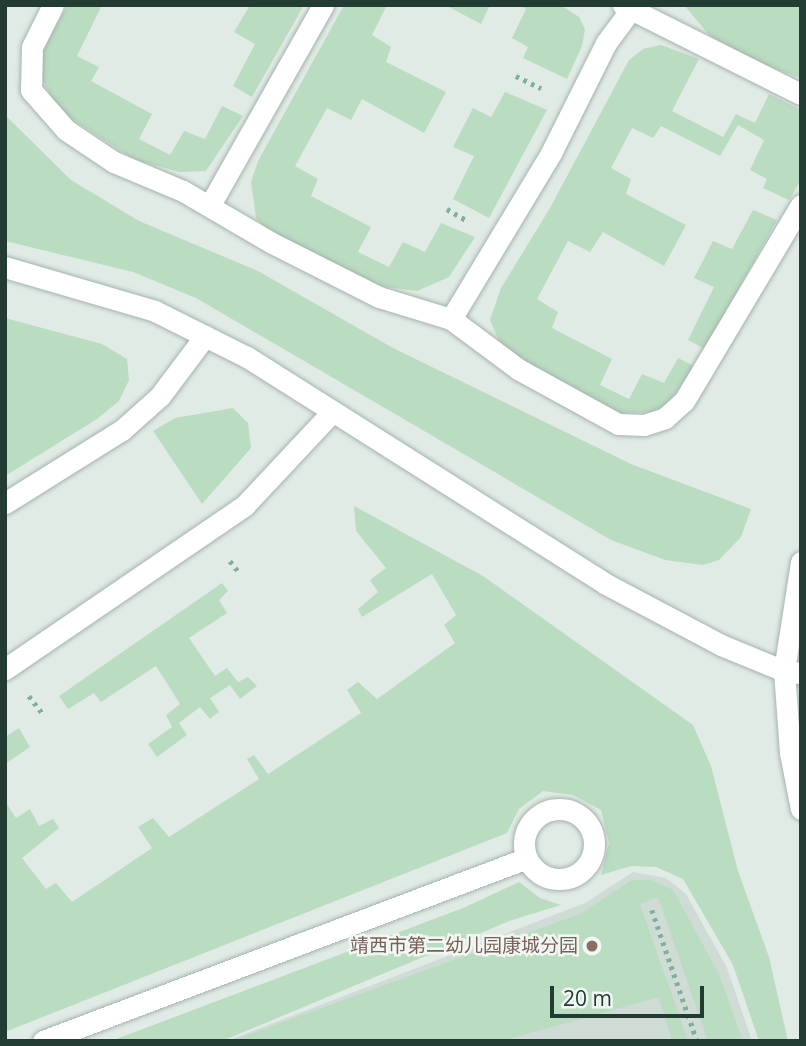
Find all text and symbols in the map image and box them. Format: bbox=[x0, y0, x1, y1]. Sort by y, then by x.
place label: 靖西市第二幼儿园康城分园 bbox=[350, 935, 578, 957]
marker: 靖西市第二幼儿园康城分园 bbox=[584, 938, 600, 954]
scale bar bbox=[554, 972, 708, 1016]
text: 20 m bbox=[563, 984, 612, 1012]

